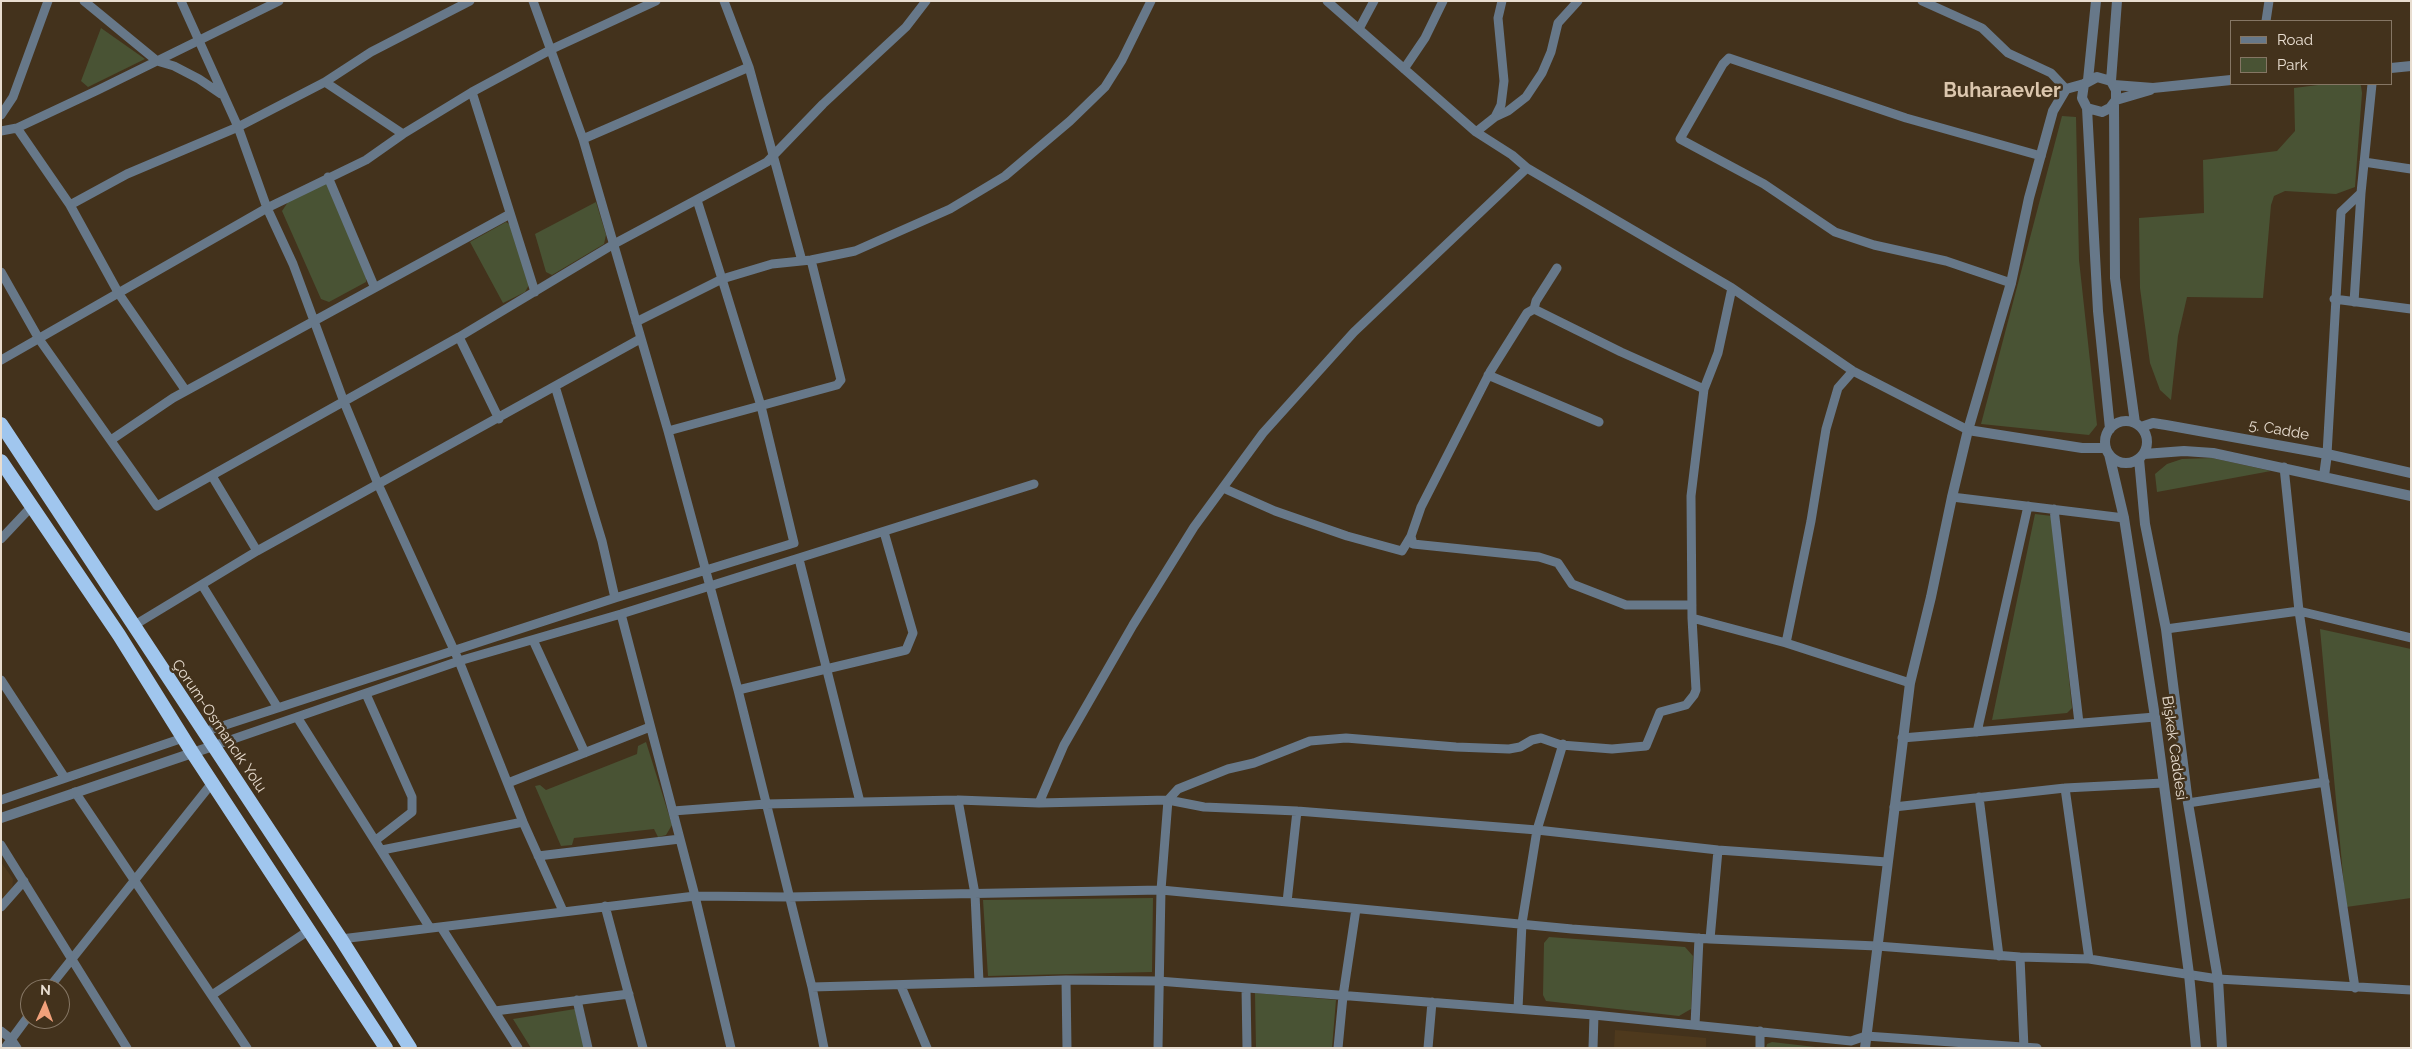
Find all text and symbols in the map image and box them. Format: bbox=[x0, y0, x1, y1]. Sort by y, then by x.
legend bbox=[2230, 20, 2392, 85]
text: Road bbox=[2277, 31, 2313, 49]
text: Park bbox=[2277, 56, 2308, 74]
district label: Buharaevler bbox=[1943, 79, 2061, 103]
street label: 5. Cadde bbox=[2248, 416, 2310, 444]
street label: Çorum-Osmancık Yolu bbox=[168, 656, 270, 796]
street label: Bişkek Caddesi bbox=[2158, 695, 2190, 801]
north arrow bbox=[20, 979, 70, 1029]
text: N bbox=[40, 982, 51, 998]

